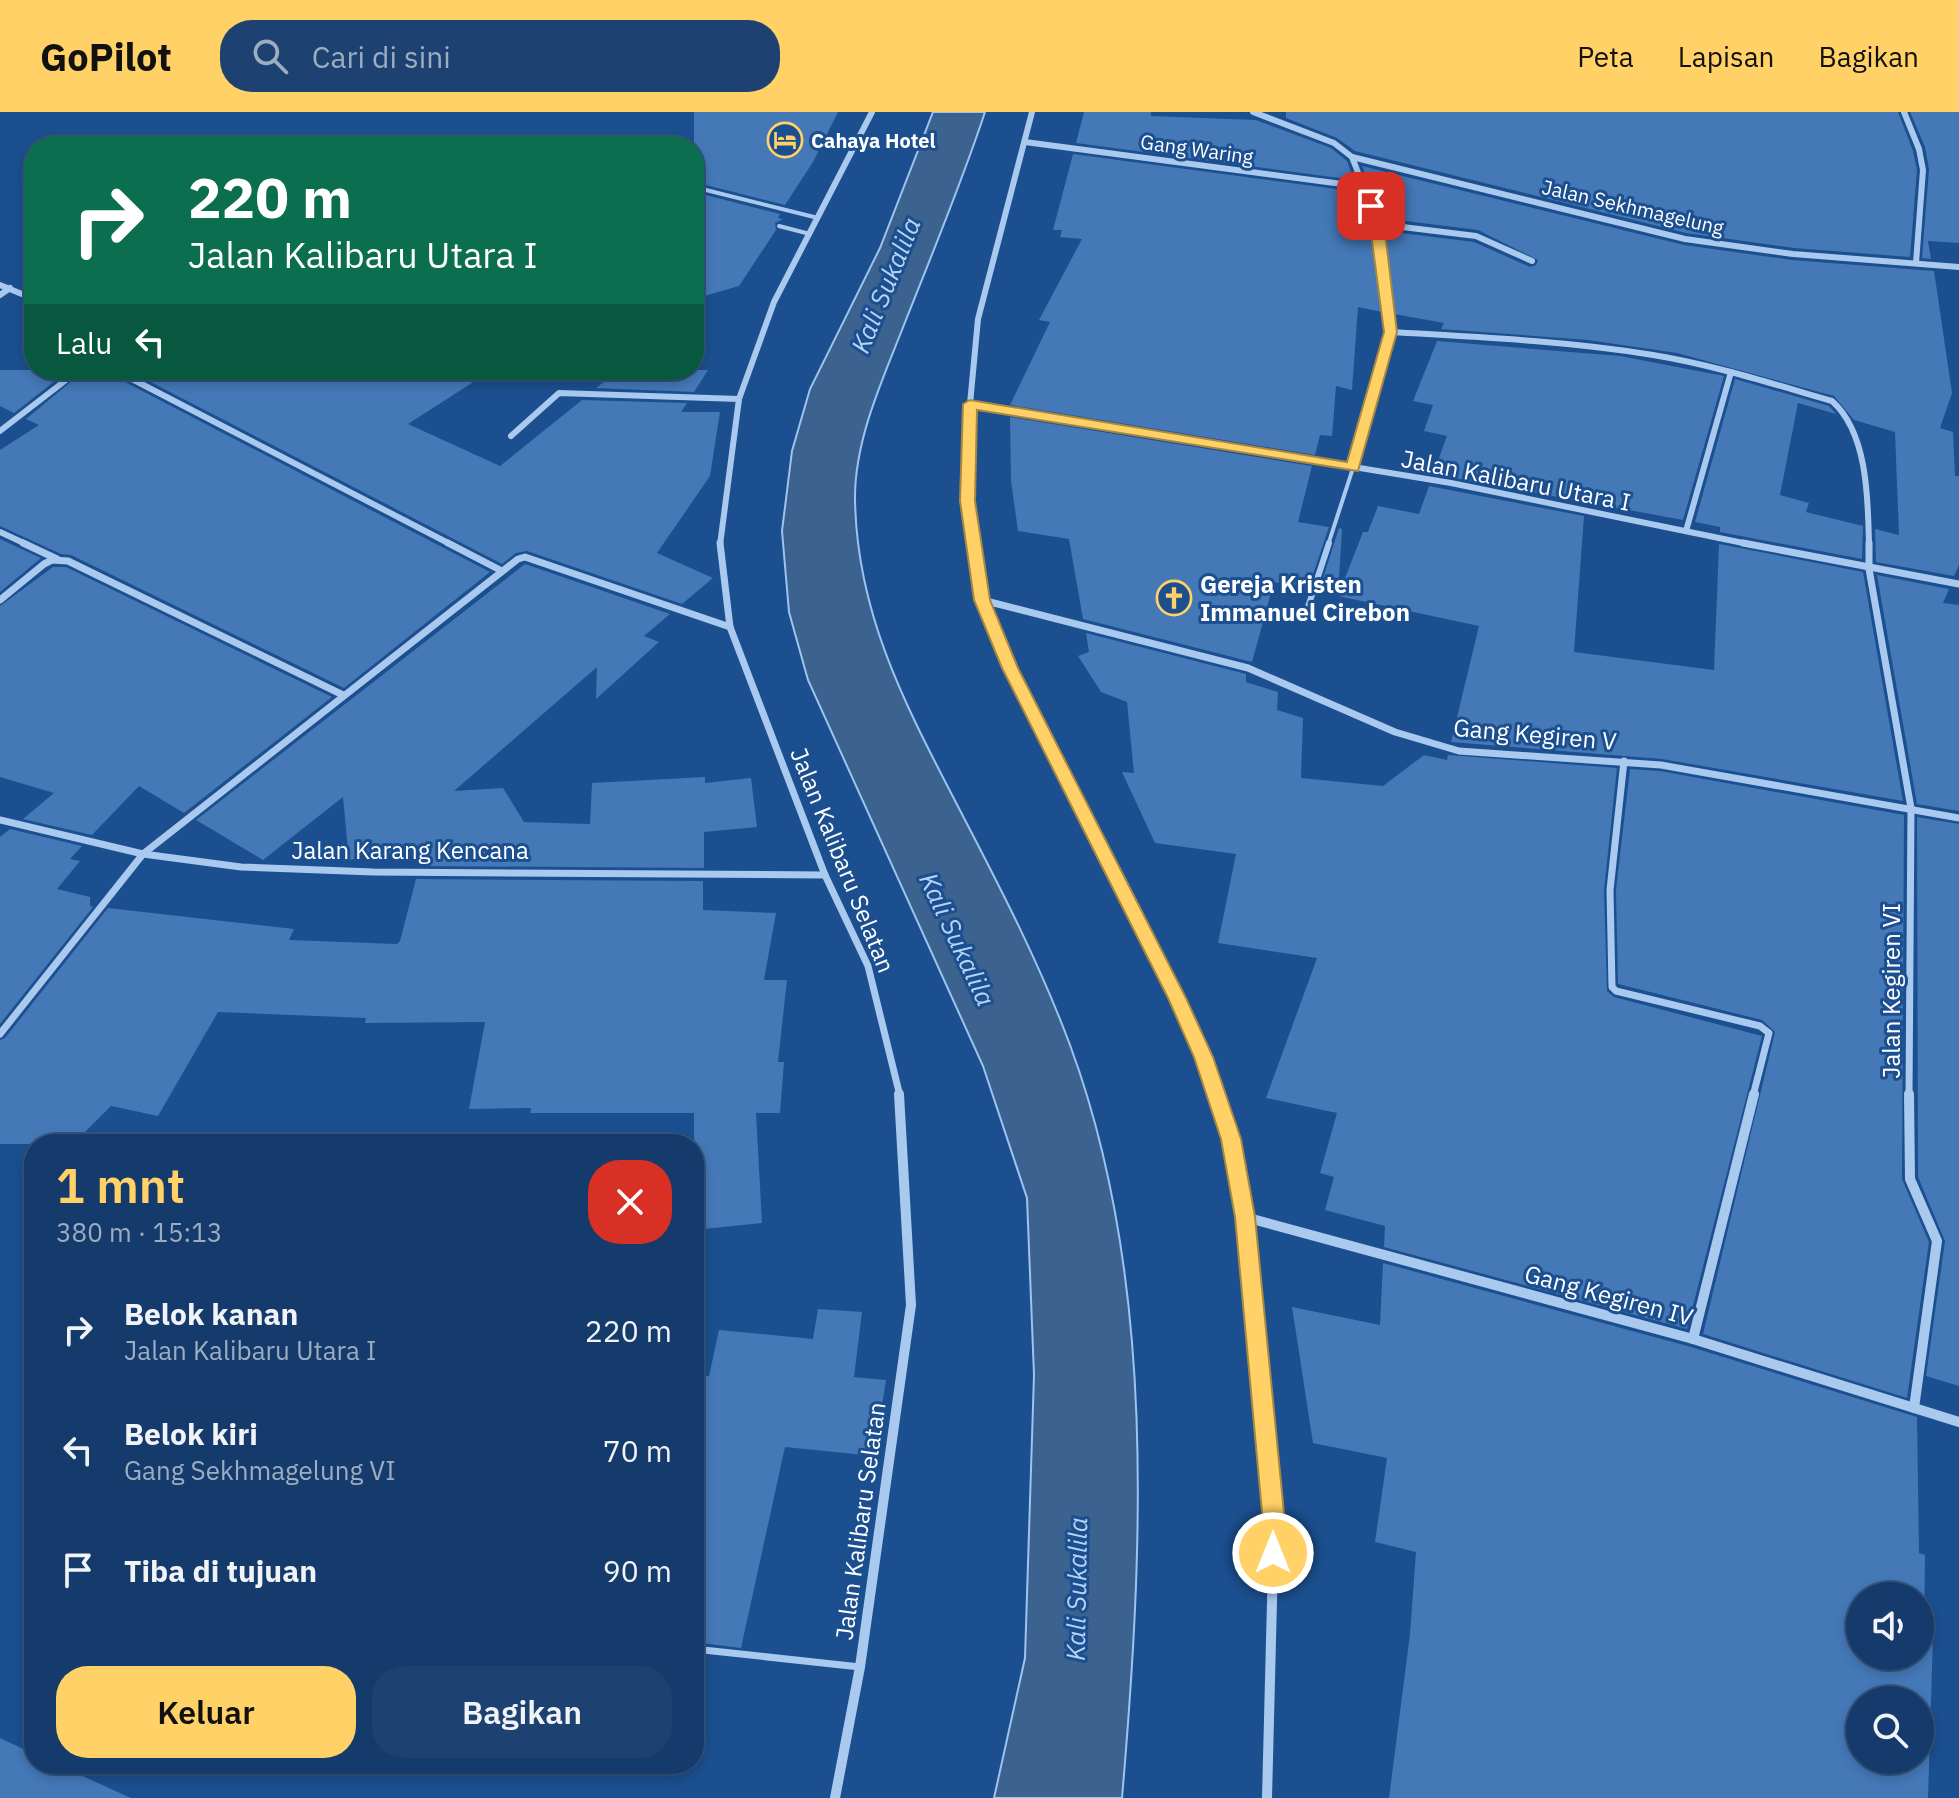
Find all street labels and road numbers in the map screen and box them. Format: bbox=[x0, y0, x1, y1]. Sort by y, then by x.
street label: Gang Waring bbox=[1139, 128, 1256, 170]
street label: Jalan Sekhmagelung bbox=[1539, 173, 1727, 241]
street label: Jalan Kalibaru Utara I bbox=[1399, 442, 1633, 518]
street label: Gang Kegiren V bbox=[1452, 711, 1618, 757]
street label: Jalan Kalibaru Selatan bbox=[783, 743, 903, 977]
street label: Jalan Karang Kencana bbox=[291, 834, 529, 866]
street label: Jalan Kegiren VI bbox=[1875, 903, 1907, 1079]
street label: Gang Kegiren IV bbox=[1521, 1257, 1697, 1333]
street label: Jalan Kalibaru Selatan bbox=[827, 1400, 893, 1642]

